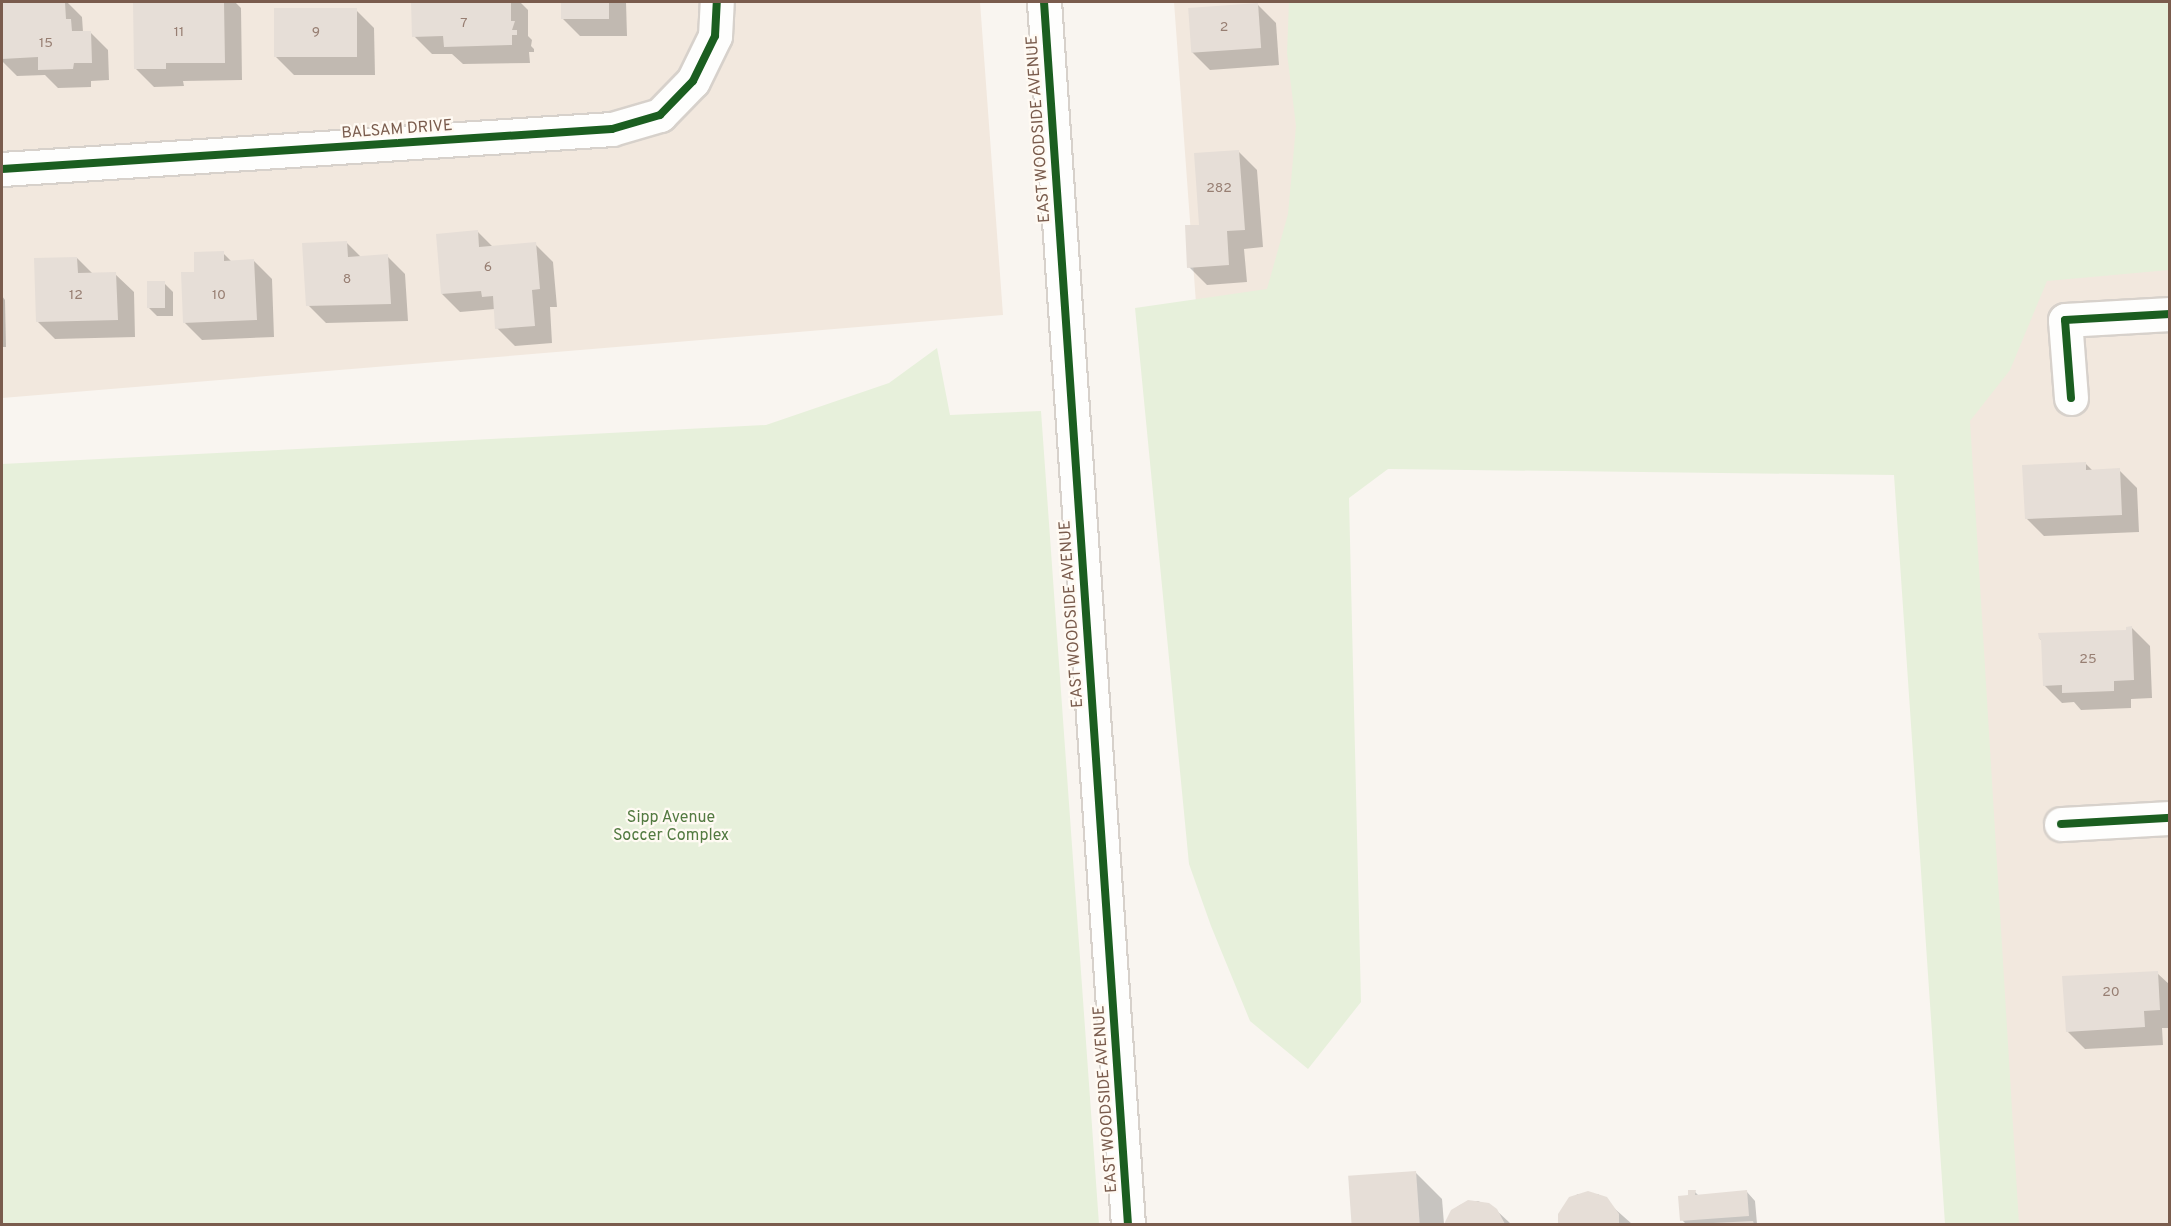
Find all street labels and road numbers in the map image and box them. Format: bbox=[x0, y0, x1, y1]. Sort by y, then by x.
street label: EAST WOODSIDE AVENUE bbox=[1023, 34, 1055, 224]
street label: BALSAM DRIVE bbox=[341, 117, 453, 143]
street label: EAST WOODSIDE AVENUE bbox=[1056, 519, 1088, 709]
street label: EAST WOODSIDE AVENUE bbox=[1090, 1004, 1122, 1194]

